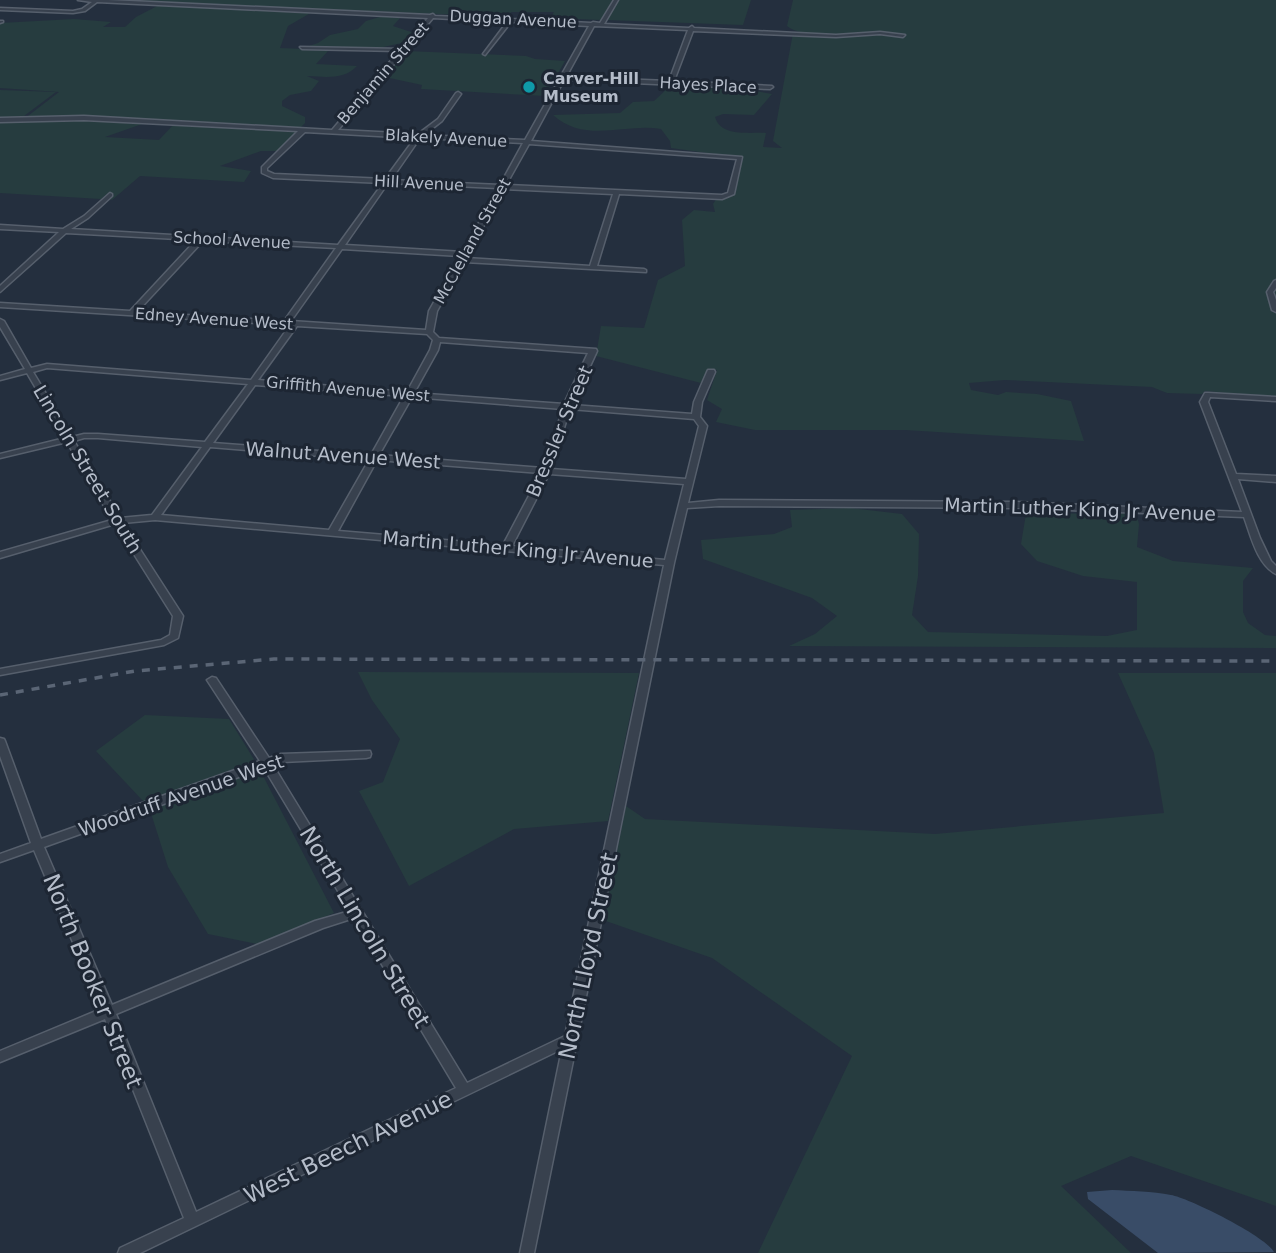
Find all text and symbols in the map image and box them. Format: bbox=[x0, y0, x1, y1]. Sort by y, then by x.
street label: Duggan Avenue bbox=[449, 6, 577, 32]
street label: Benjamin Street bbox=[333, 18, 433, 128]
place label: Carver-Hill Museum bbox=[543, 69, 639, 106]
street label: Hayes Place bbox=[659, 73, 757, 97]
marker: Carver-Hill Museum bbox=[521, 79, 537, 95]
street label: Blakely Avenue bbox=[384, 125, 508, 151]
street label: Hill Avenue bbox=[374, 171, 464, 195]
street label: McClelland Street bbox=[430, 175, 514, 307]
street label: School Avenue bbox=[173, 227, 291, 253]
street label: Edney Avenue West bbox=[134, 304, 294, 334]
street label: Bressler Street bbox=[521, 362, 597, 500]
street label: Griffith Avenue West bbox=[265, 372, 431, 406]
street label: Lincoln Street South bbox=[29, 381, 147, 557]
street label: Walnut Avenue West bbox=[245, 437, 441, 473]
street label: Martin Luther King Jr Avenue bbox=[944, 493, 1216, 525]
street label: Martin Luther King Jr Avenue bbox=[382, 526, 654, 572]
street label: Woodruff Avenue West bbox=[76, 750, 286, 840]
street label: North Lincoln Street bbox=[295, 822, 435, 1032]
street label: North Lloyd Street bbox=[553, 850, 623, 1062]
street label: North Booker Street bbox=[38, 870, 148, 1092]
street label: West Beech Avenue bbox=[240, 1085, 456, 1209]

